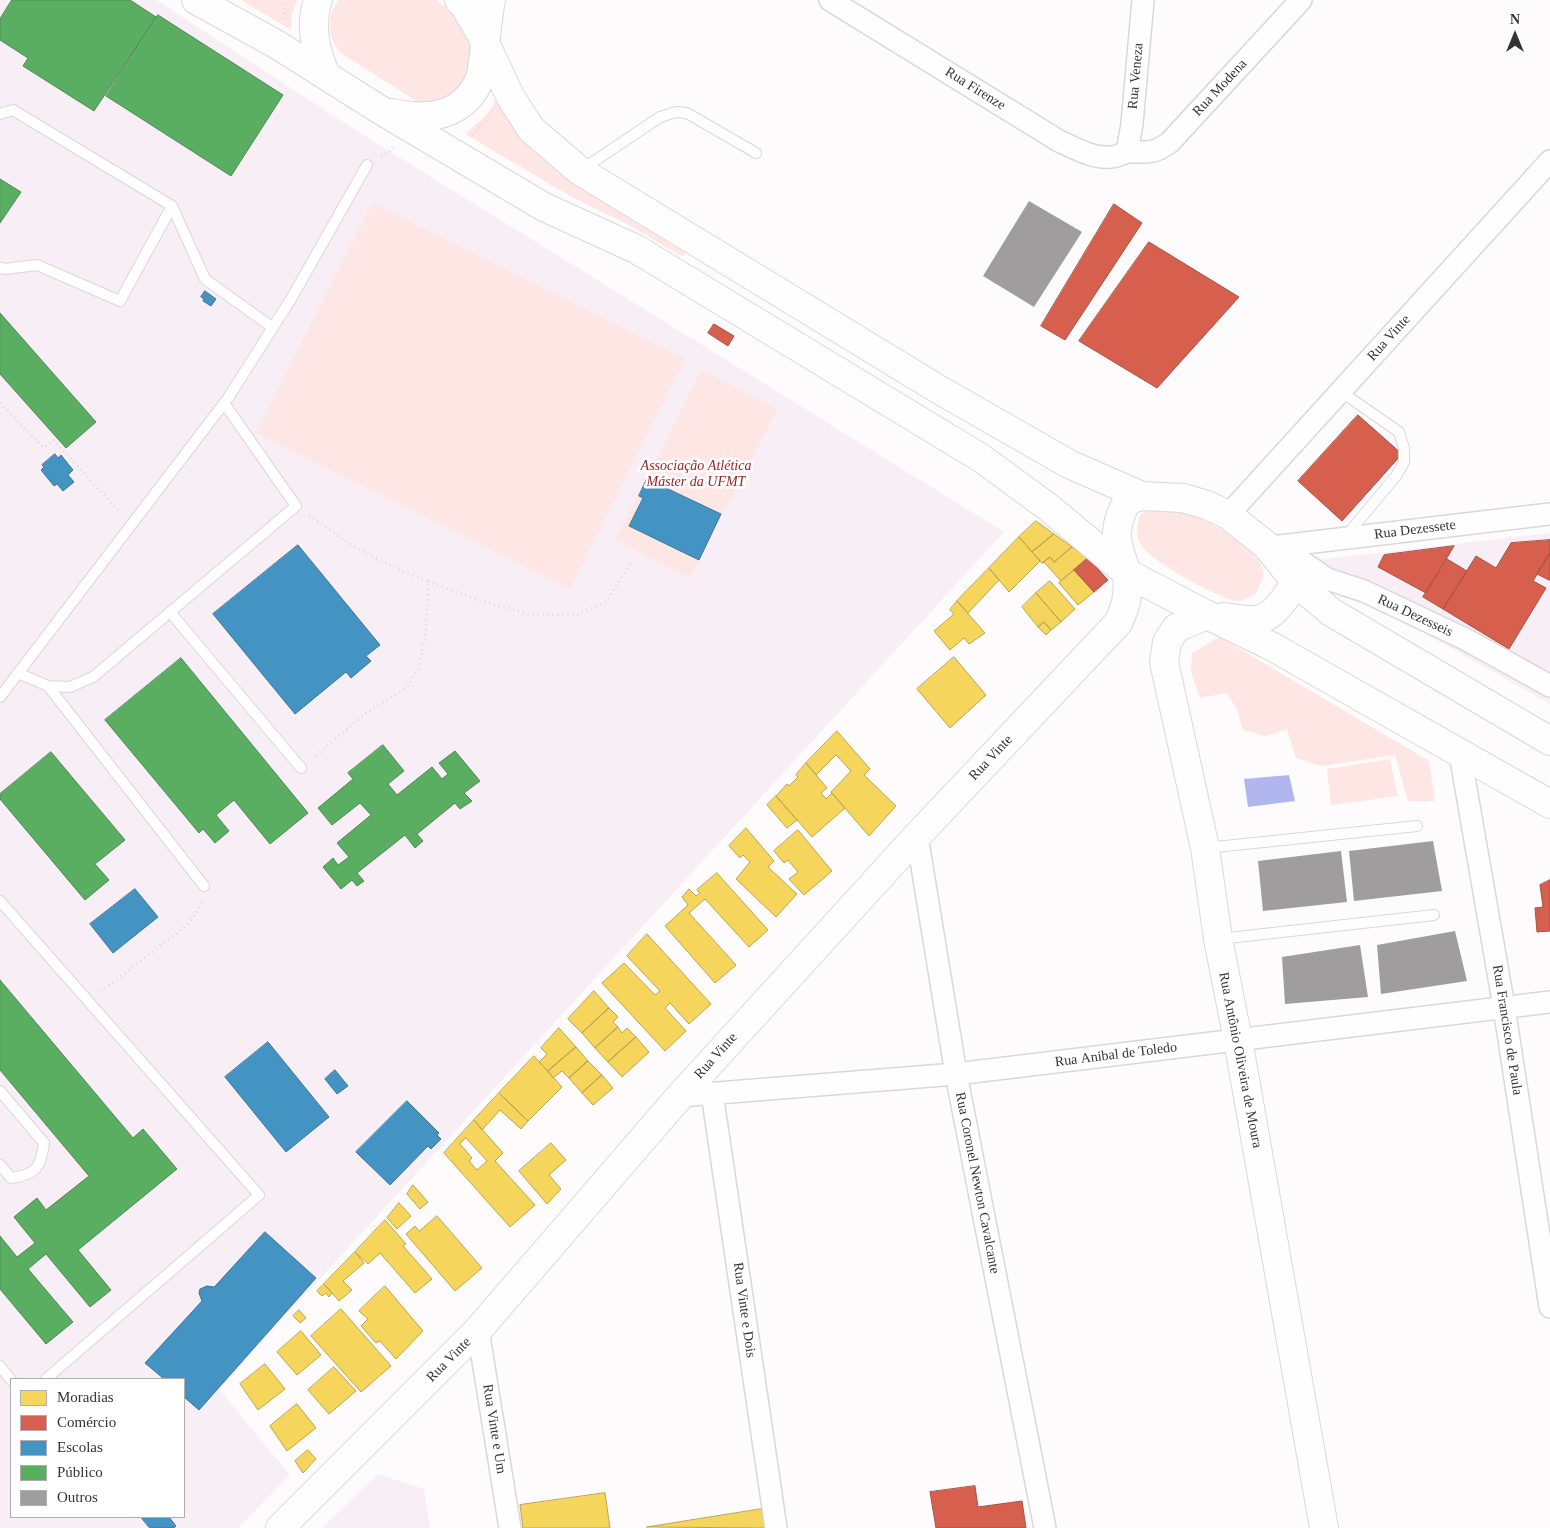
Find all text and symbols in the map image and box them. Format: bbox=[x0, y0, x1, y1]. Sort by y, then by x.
north arrow bbox=[1490, 10, 1540, 60]
text: N bbox=[1510, 12, 1520, 27]
street label: Rua Veneza bbox=[1125, 42, 1147, 110]
street label: Rua Modena bbox=[1189, 56, 1251, 120]
street label: Rua Firenze bbox=[942, 64, 1008, 114]
street label: Rua Vinte bbox=[1364, 311, 1414, 365]
park label: Associação Atlética Máster da UFMT bbox=[641, 458, 751, 491]
street label: Rua Dezessete bbox=[1373, 517, 1457, 543]
street label: Rua Dezesseis bbox=[1375, 591, 1455, 641]
street label: Rua Vinte bbox=[966, 732, 1016, 784]
street label: Rua Francisco de Paula bbox=[1488, 964, 1526, 1096]
street label: Rua Antônio Oliveira de Moura bbox=[1215, 971, 1265, 1149]
street label: Rua Vinte bbox=[691, 1029, 741, 1083]
street label: Rua Anibal de Toledo bbox=[1054, 1039, 1178, 1071]
street label: Rua Coronel Newton Cavalcante bbox=[951, 1091, 1003, 1275]
street label: Rua Vinte e Dois bbox=[729, 1261, 759, 1359]
street label: Rua Vinte bbox=[423, 1334, 475, 1386]
legend bbox=[10, 1378, 185, 1518]
street label: Rua Vinte e Um bbox=[479, 1383, 509, 1475]
text: Moradias bbox=[57, 1389, 114, 1405]
text: Comércio bbox=[57, 1414, 116, 1430]
text: Escolas bbox=[57, 1439, 103, 1455]
text: Público bbox=[57, 1464, 103, 1480]
text: Outros bbox=[57, 1489, 98, 1505]

